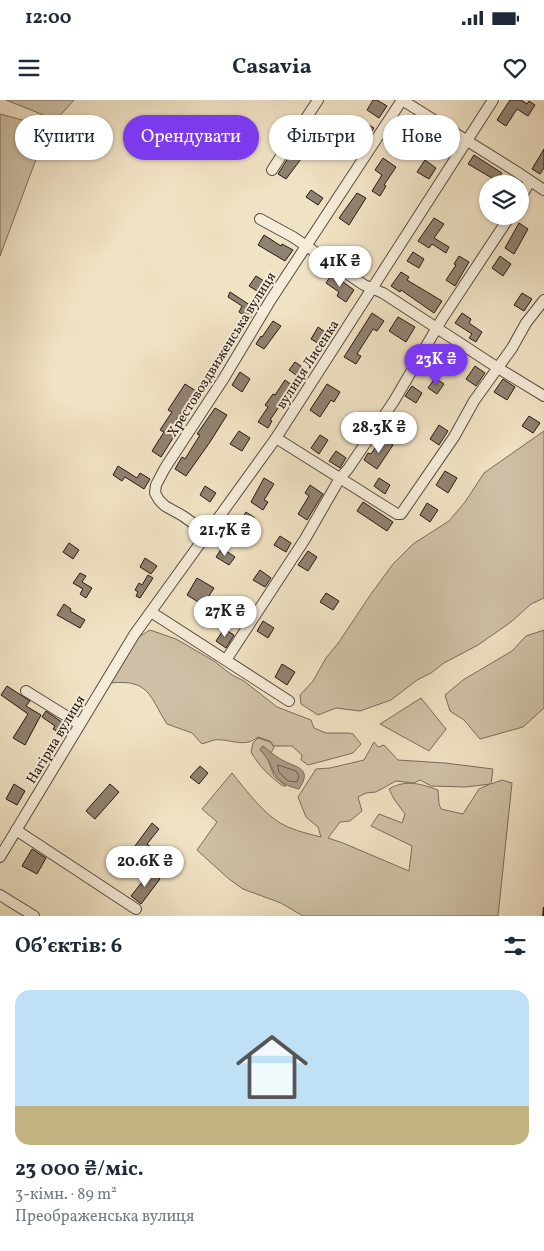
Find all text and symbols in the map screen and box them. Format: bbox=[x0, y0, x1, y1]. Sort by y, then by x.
text: 12:00 bbox=[25, 5, 72, 31]
text: Casavia bbox=[232, 52, 312, 83]
icon: menu bbox=[15, 54, 43, 82]
icon: heart bbox=[501, 54, 529, 82]
chip: Купити bbox=[15, 115, 113, 160]
chip: Орендувати bbox=[123, 115, 259, 160]
chip: Фільтри bbox=[269, 115, 373, 160]
chip: Нове bbox=[383, 115, 460, 160]
map controls bbox=[479, 175, 529, 225]
button: layers bbox=[479, 175, 529, 225]
pin: 41K ₴ bbox=[305, 246, 375, 288]
text: 41K ₴ bbox=[320, 251, 360, 273]
street label: Хрестовоздвиженська вулиця bbox=[164, 269, 281, 441]
street label: вулиця Лисенка bbox=[272, 317, 344, 413]
pin: 23K ₴ bbox=[401, 344, 471, 386]
text: 23K ₴ bbox=[415, 349, 457, 371]
pin: 28.3K ₴ bbox=[333, 412, 425, 454]
text: 28.3K ₴ bbox=[352, 417, 406, 439]
pin: 21.7K ₴ bbox=[179, 514, 271, 557]
text: 21.7K ₴ bbox=[199, 520, 251, 542]
pin: 27K ₴ bbox=[190, 596, 260, 638]
text: 27K ₴ bbox=[205, 601, 245, 623]
street label: Нагірна вулиця bbox=[22, 692, 90, 788]
pin: 20.6K ₴ bbox=[99, 846, 191, 888]
text: 20.6K ₴ bbox=[117, 851, 173, 873]
text: Об’єктів: 6 bbox=[15, 932, 122, 961]
icon: filters bbox=[501, 932, 529, 960]
icon: home bbox=[227, 1022, 317, 1112]
text: 23 000 ₴/міс. bbox=[15, 1155, 144, 1184]
text: 3-кімн. · 89 m² bbox=[15, 1184, 117, 1206]
text: Преображенська вулиця bbox=[15, 1206, 194, 1228]

